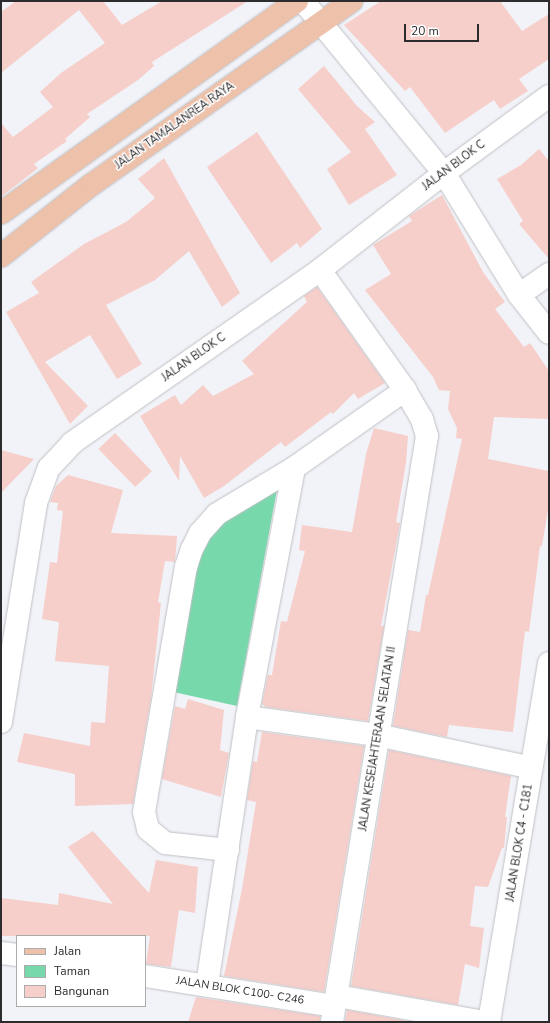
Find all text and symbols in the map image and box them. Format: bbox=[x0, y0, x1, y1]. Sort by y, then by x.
scale bar bbox=[406, 16, 481, 42]
text: 20 m bbox=[411, 23, 439, 39]
street label: JALAN TAMALANREA RAYA bbox=[113, 80, 237, 172]
street label: JALAN BLOK C bbox=[420, 138, 488, 194]
street label: JALAN BLOK C bbox=[160, 331, 228, 385]
street label: JALAN KESEJAHTERAAN SELATAN II bbox=[357, 646, 399, 832]
street label: JALAN BLOK C4 - C181 bbox=[504, 783, 536, 903]
legend bbox=[16, 935, 146, 1007]
text: Jalan bbox=[54, 943, 81, 959]
text: Taman bbox=[54, 963, 90, 979]
street label: JALAN BLOK C100- C246 bbox=[175, 974, 305, 1008]
text: Bangunan bbox=[54, 983, 109, 999]

